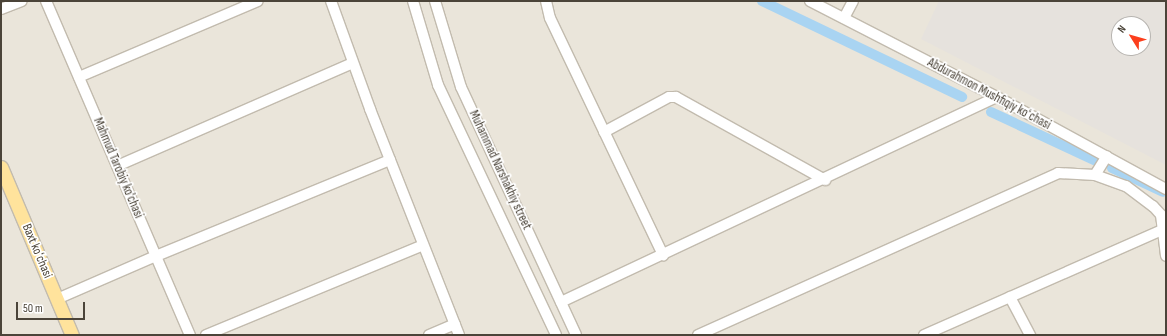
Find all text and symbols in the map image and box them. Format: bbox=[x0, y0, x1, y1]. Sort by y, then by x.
north arrow bbox=[1111, 16, 1151, 56]
text: N bbox=[1115, 23, 1129, 35]
street label: Abdurahmon Mushfiqiy koʻchasi bbox=[925, 55, 1053, 133]
street label: Muhammad Narshakhiy street bbox=[465, 108, 535, 232]
street label: Mahmud Tarobiy ko'chasi bbox=[90, 115, 146, 221]
street label: Baxt koʻchasi bbox=[19, 221, 55, 281]
scale bar bbox=[18, 294, 87, 320]
text: 50 m bbox=[23, 301, 43, 316]

